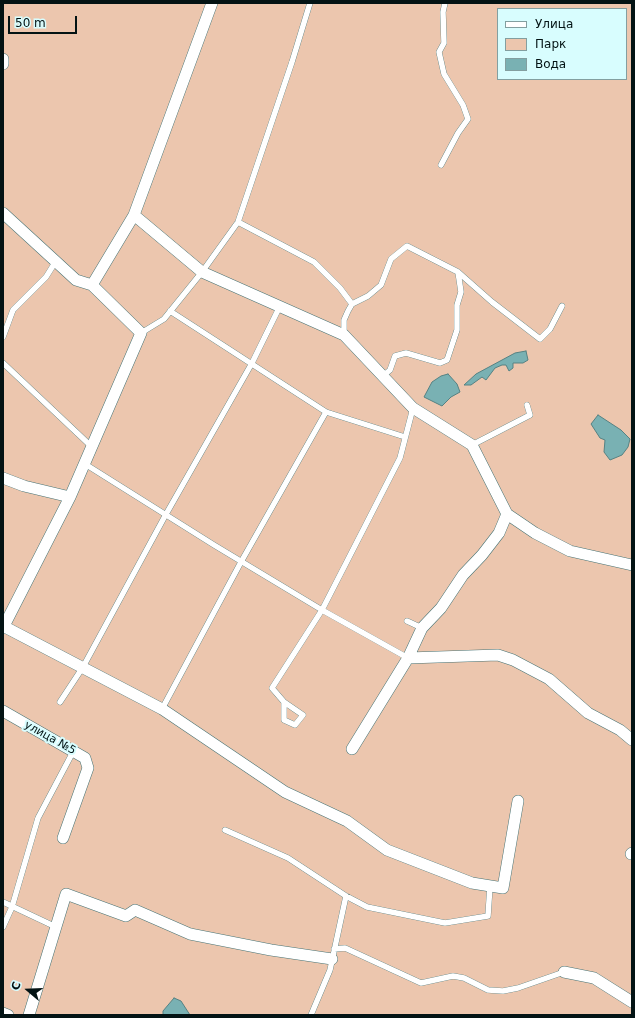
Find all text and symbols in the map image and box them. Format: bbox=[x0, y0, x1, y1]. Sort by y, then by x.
scale bar bbox=[10, 8, 79, 34]
legend bbox=[497, 8, 627, 80]
text: 50 m bbox=[15, 16, 46, 30]
text: Улица bbox=[535, 17, 573, 31]
text: Парк bbox=[535, 37, 566, 51]
text: Вода bbox=[535, 57, 566, 71]
street label: улица №5 bbox=[22, 718, 78, 758]
north arrow bbox=[8, 970, 48, 1010]
text: С bbox=[9, 980, 24, 992]

